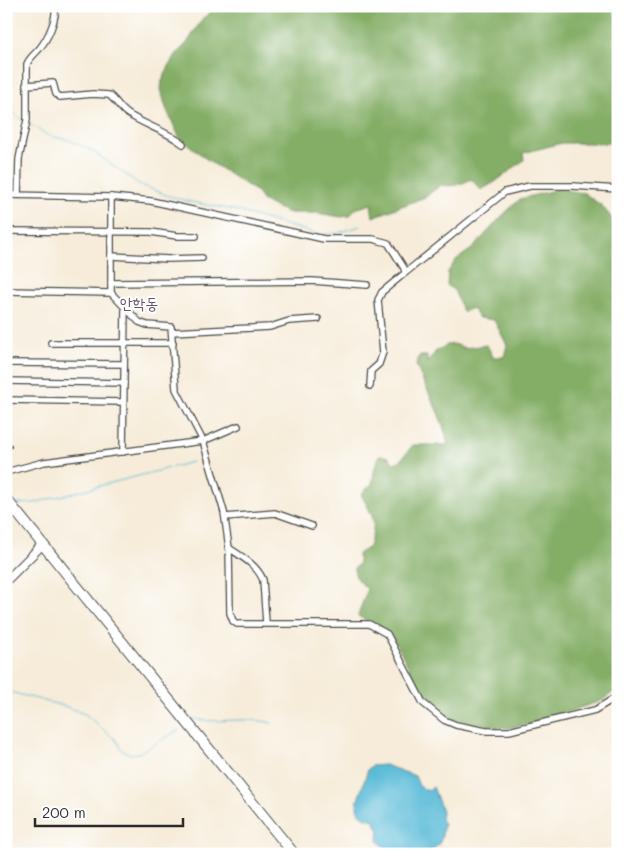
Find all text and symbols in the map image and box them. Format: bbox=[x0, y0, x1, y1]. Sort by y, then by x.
district label: 안학동 bbox=[120, 292, 158, 313]
scale bar bbox=[35, 795, 182, 827]
text: 200 m bbox=[42, 802, 86, 822]

